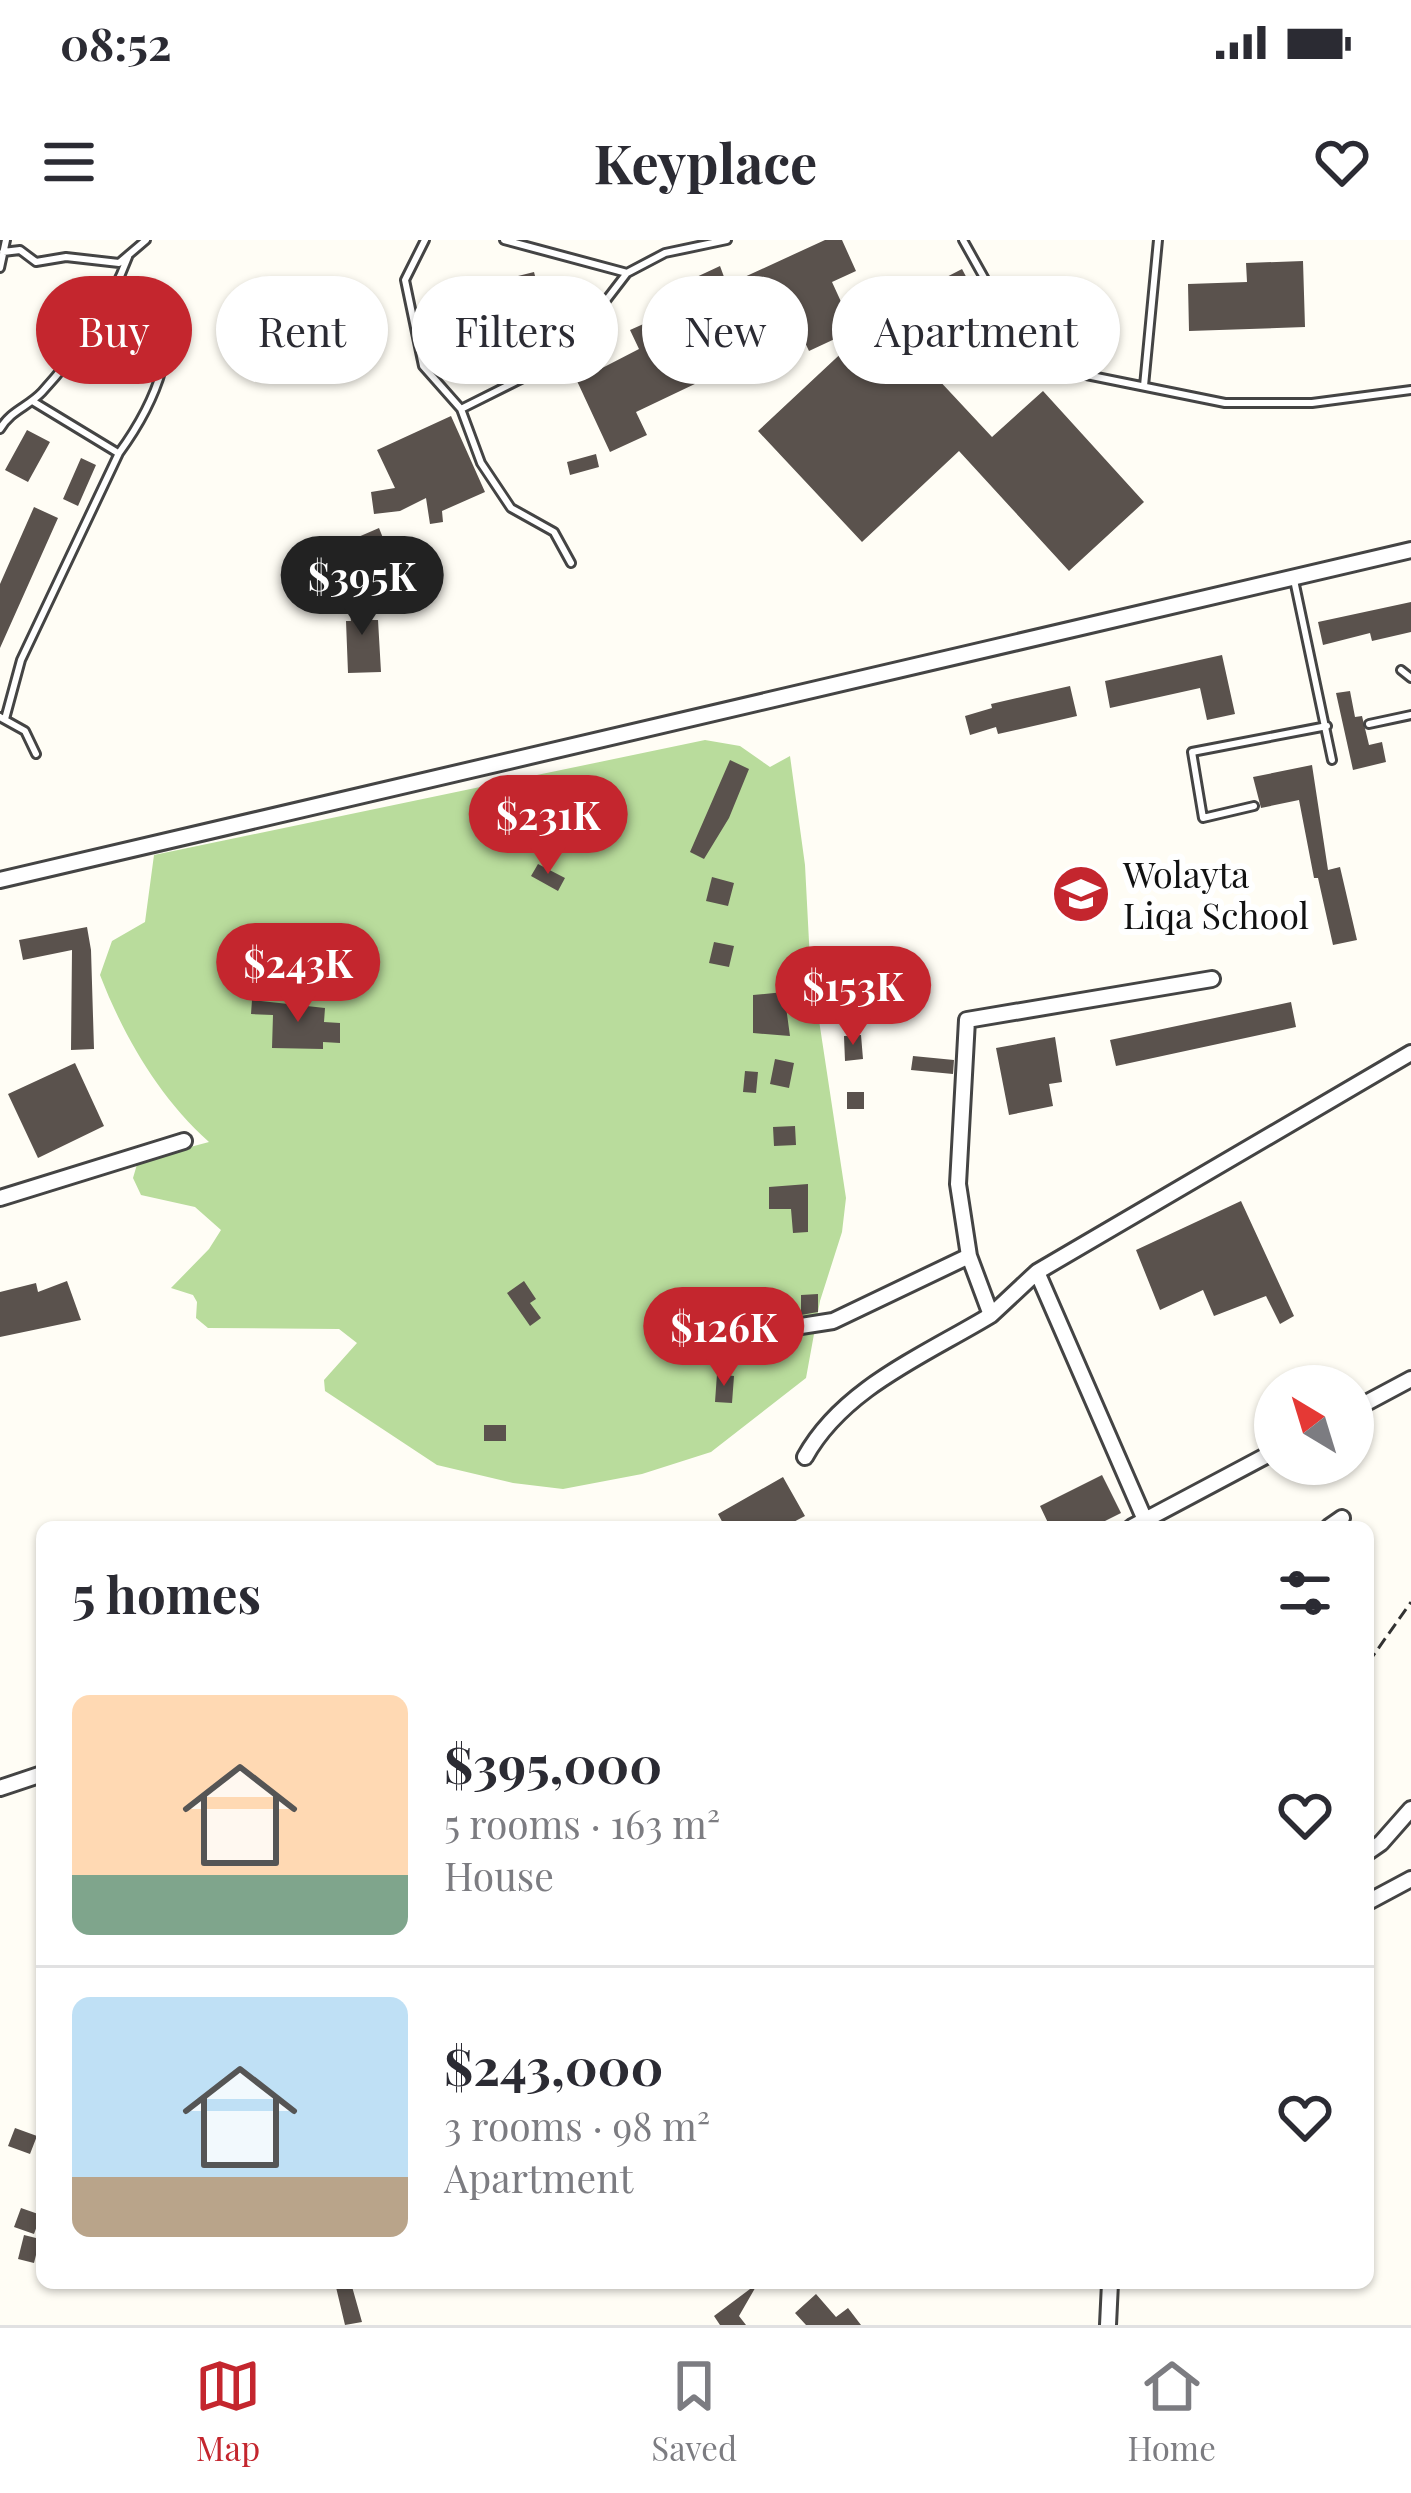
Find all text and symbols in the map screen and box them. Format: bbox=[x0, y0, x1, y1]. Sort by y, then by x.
text: 08:52 bbox=[60, 12, 172, 72]
text: Keyplace bbox=[594, 126, 817, 198]
icon: menu bbox=[36, 129, 102, 195]
icon: heart bbox=[1309, 129, 1375, 195]
chip: Buy bbox=[36, 276, 192, 384]
chip: Rent bbox=[216, 276, 388, 384]
chip: Filters bbox=[412, 276, 618, 384]
chip: New bbox=[642, 276, 808, 384]
chip: Apartment bbox=[832, 276, 1120, 384]
pin: $395K bbox=[278, 536, 446, 638]
text: $395K bbox=[308, 549, 416, 601]
pin: $231K bbox=[464, 775, 632, 877]
text: $231K bbox=[496, 788, 600, 840]
place label: Wolayta Liqa School bbox=[1122, 849, 1309, 938]
school or university icon: Wolayta Liqa School bbox=[1050, 863, 1112, 925]
pin: $243K bbox=[214, 923, 382, 1025]
text: $243K bbox=[243, 936, 353, 988]
pin: $153K bbox=[769, 946, 937, 1048]
text: $153K bbox=[802, 959, 904, 1011]
pin: $126K bbox=[640, 1287, 808, 1389]
text: $126K bbox=[670, 1300, 778, 1352]
north arrow bbox=[1254, 1365, 1374, 1485]
map controls bbox=[1254, 1365, 1374, 1485]
text: 5 homes bbox=[72, 1559, 261, 1627]
icon: filters bbox=[1272, 1560, 1338, 1626]
text: $395,000 bbox=[444, 1729, 662, 1797]
icon: home bbox=[168, 1743, 312, 1887]
icon: heart bbox=[1272, 1782, 1338, 1848]
text: 5 rooms · 163 m² bbox=[444, 1797, 720, 1849]
text: House bbox=[444, 1849, 554, 1901]
text: $243,000 bbox=[444, 2031, 663, 2099]
icon: home bbox=[168, 2045, 312, 2189]
icon: heart bbox=[1272, 2084, 1338, 2150]
text: 3 rooms · 98 m² bbox=[444, 2099, 710, 2151]
text: Apartment bbox=[444, 2151, 633, 2203]
tab: Map bbox=[195, 2353, 261, 2469]
tab: Saved bbox=[651, 2353, 737, 2469]
tab: Home bbox=[1127, 2353, 1216, 2469]

